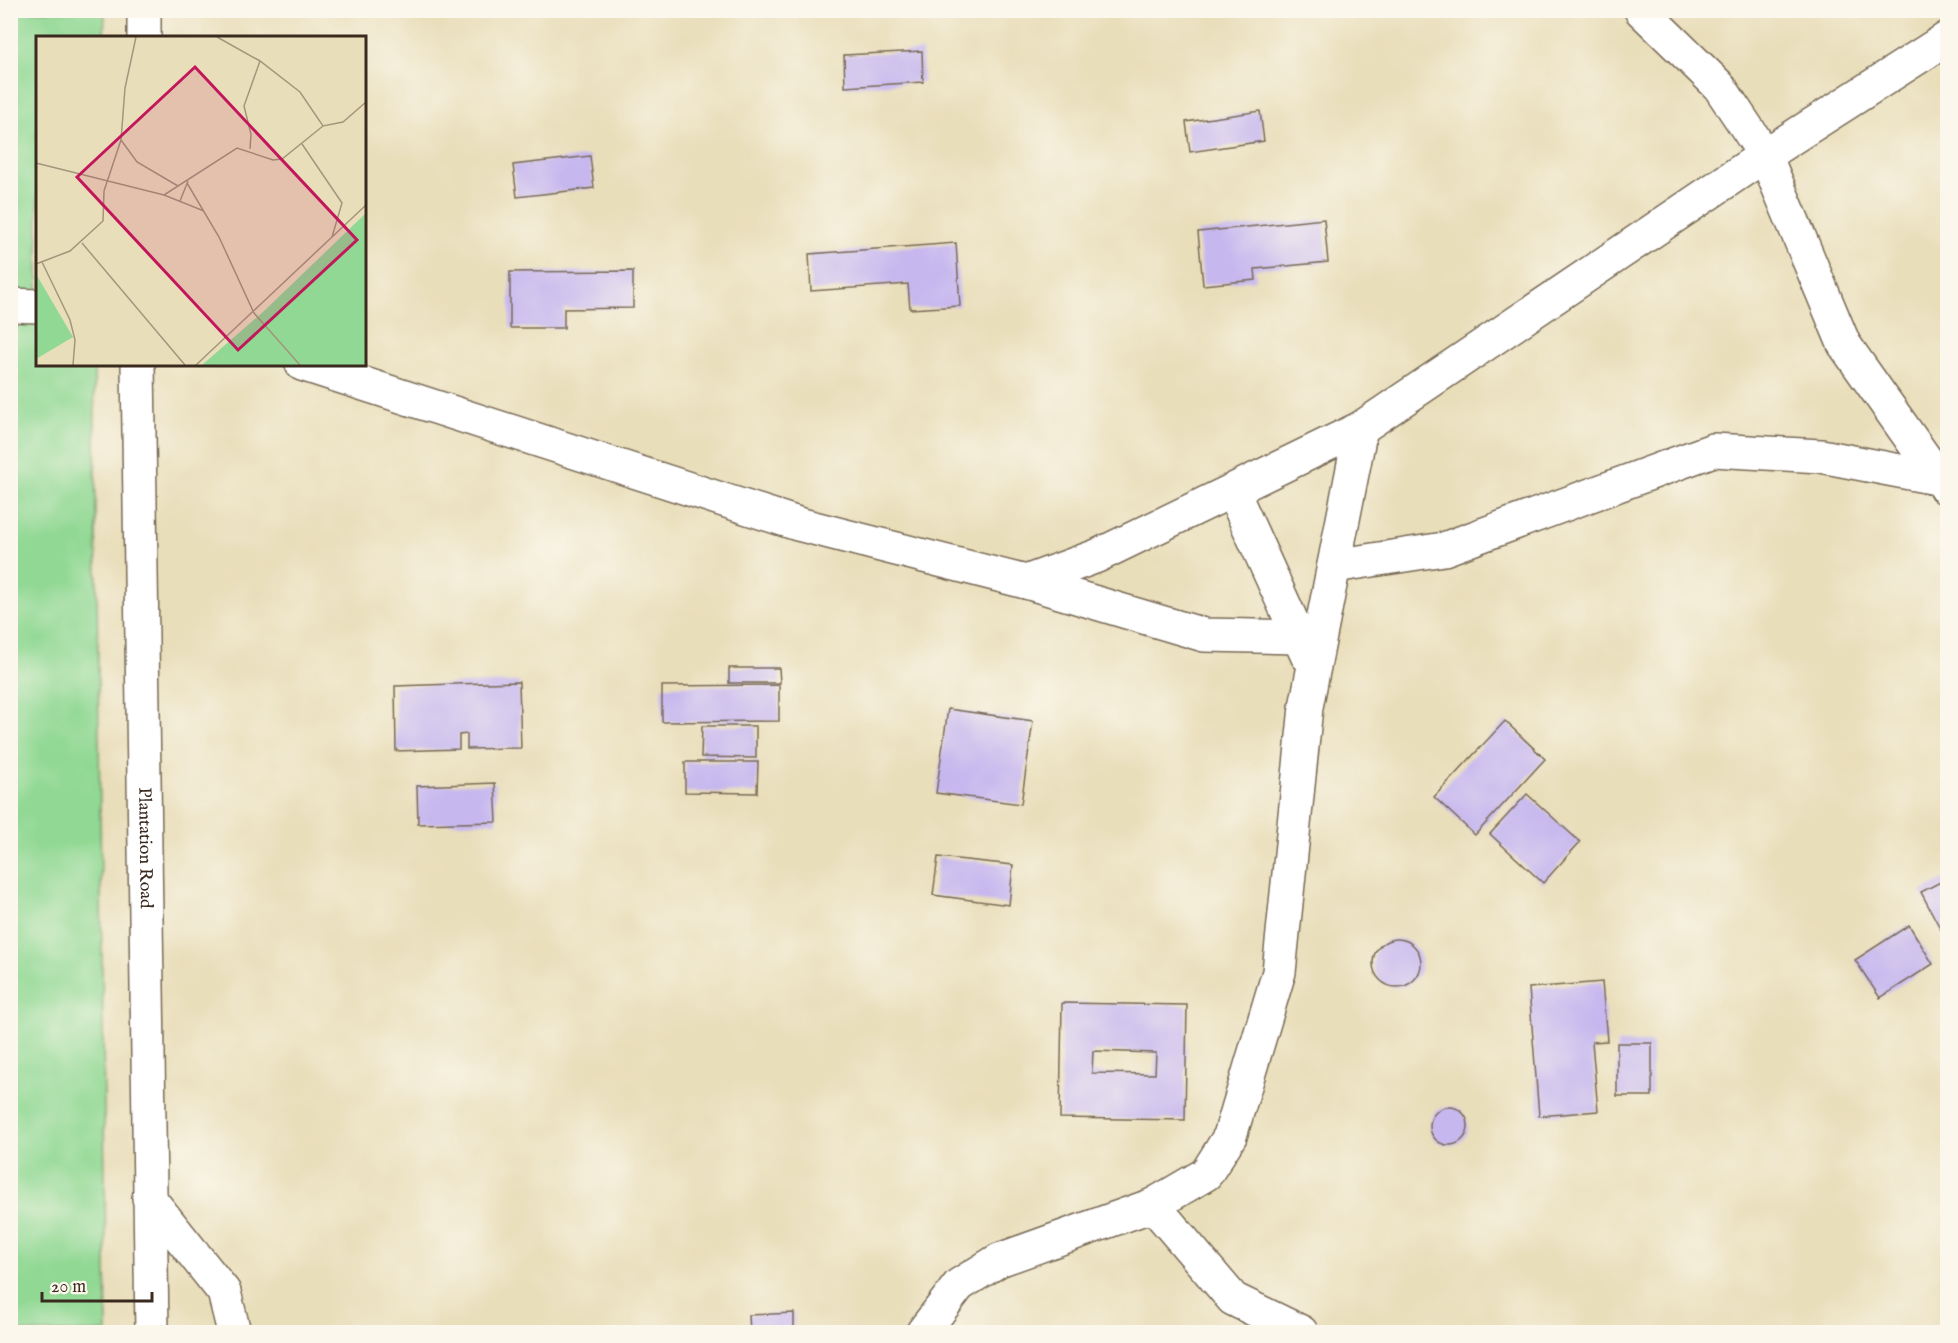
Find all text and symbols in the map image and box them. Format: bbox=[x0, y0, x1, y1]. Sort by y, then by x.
inset map bbox=[36, 36, 366, 366]
street label: Plantation Road bbox=[133, 787, 157, 909]
scale bar bbox=[42, 1265, 152, 1303]
text: 20 m bbox=[51, 1276, 86, 1299]

